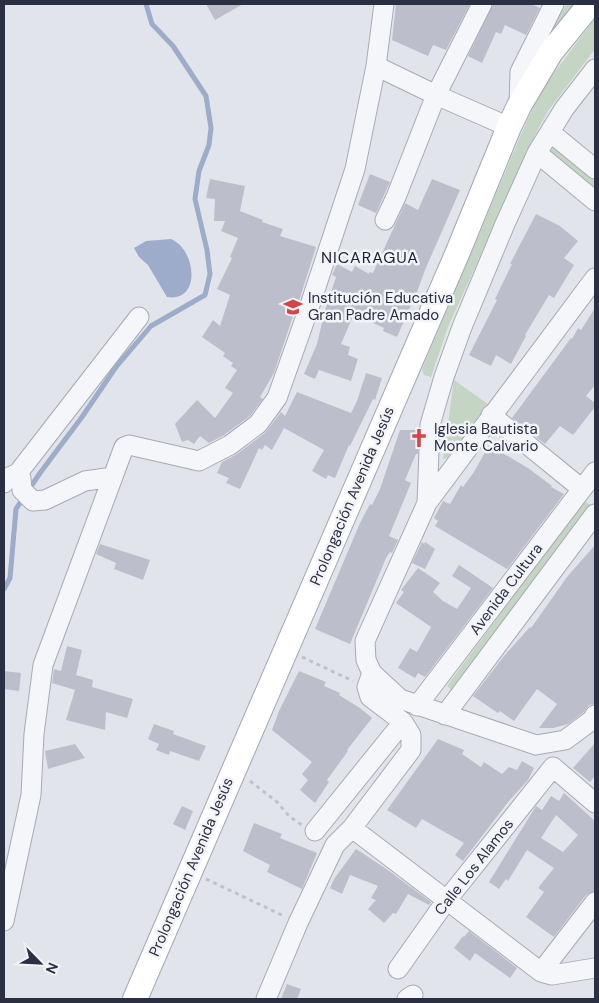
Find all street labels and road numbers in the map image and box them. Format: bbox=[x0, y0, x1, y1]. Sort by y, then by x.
street label: Prolongación Avenida Jesús bbox=[305, 403, 399, 589]
street label: Avenida Cultura bbox=[465, 539, 547, 639]
street label: Prolongación Avenida Jesús bbox=[144, 774, 238, 960]
street label: Calle Los Alamos bbox=[430, 815, 518, 919]

